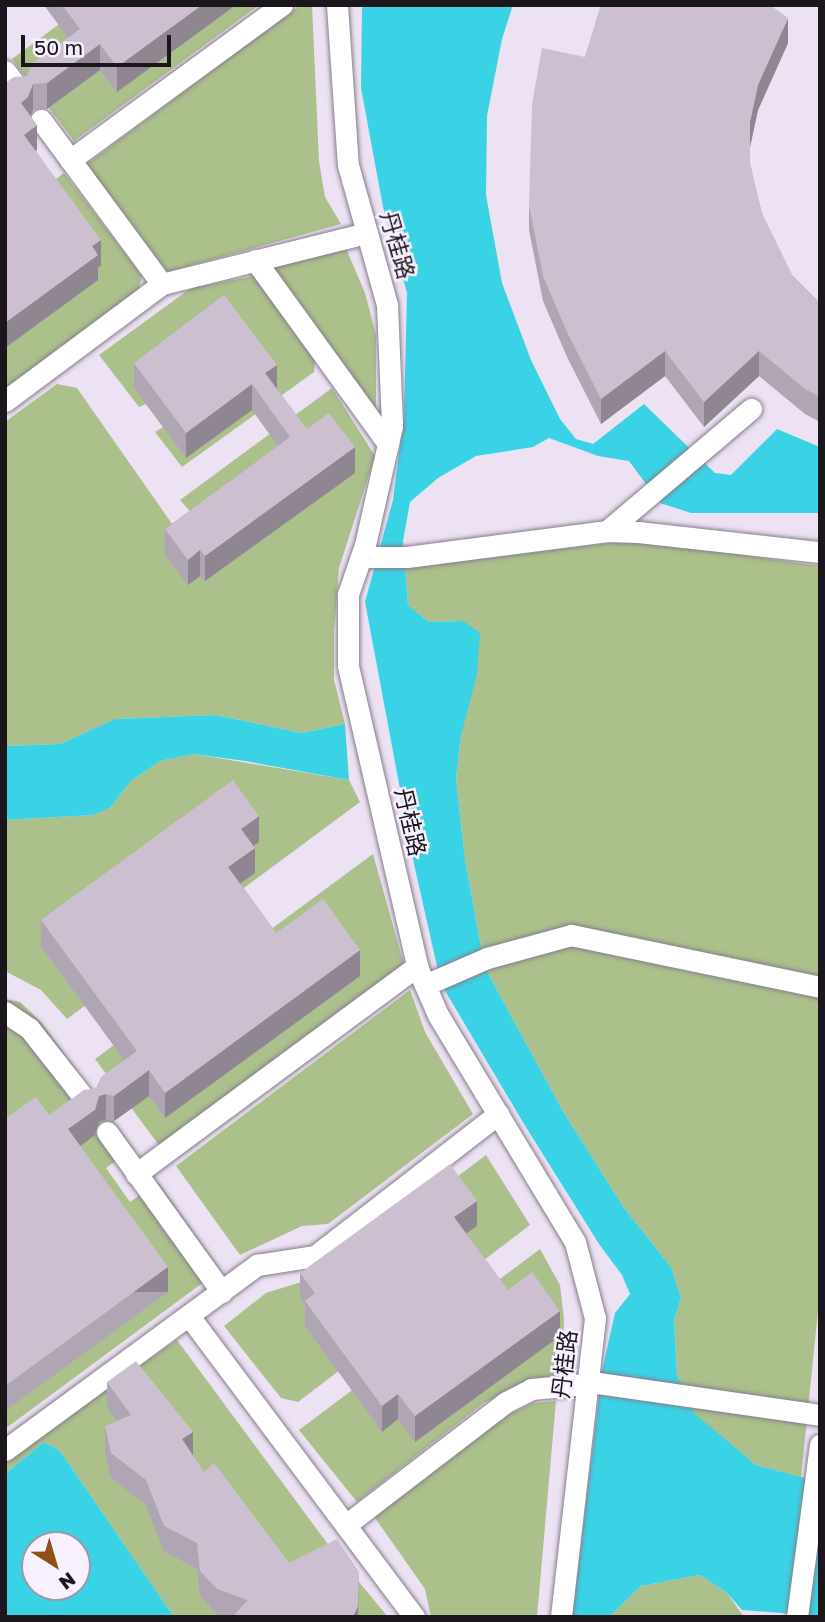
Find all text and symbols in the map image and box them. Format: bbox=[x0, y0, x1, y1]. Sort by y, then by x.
scale bar bbox=[24, 21, 175, 65]
text: 50 m bbox=[34, 34, 83, 60]
street label: 丹桂路 bbox=[375, 208, 421, 282]
street label: 丹桂路 bbox=[390, 785, 432, 859]
street label: 丹桂路 bbox=[546, 1328, 582, 1400]
north arrow bbox=[21, 1531, 91, 1601]
text: N bbox=[55, 1568, 80, 1595]

